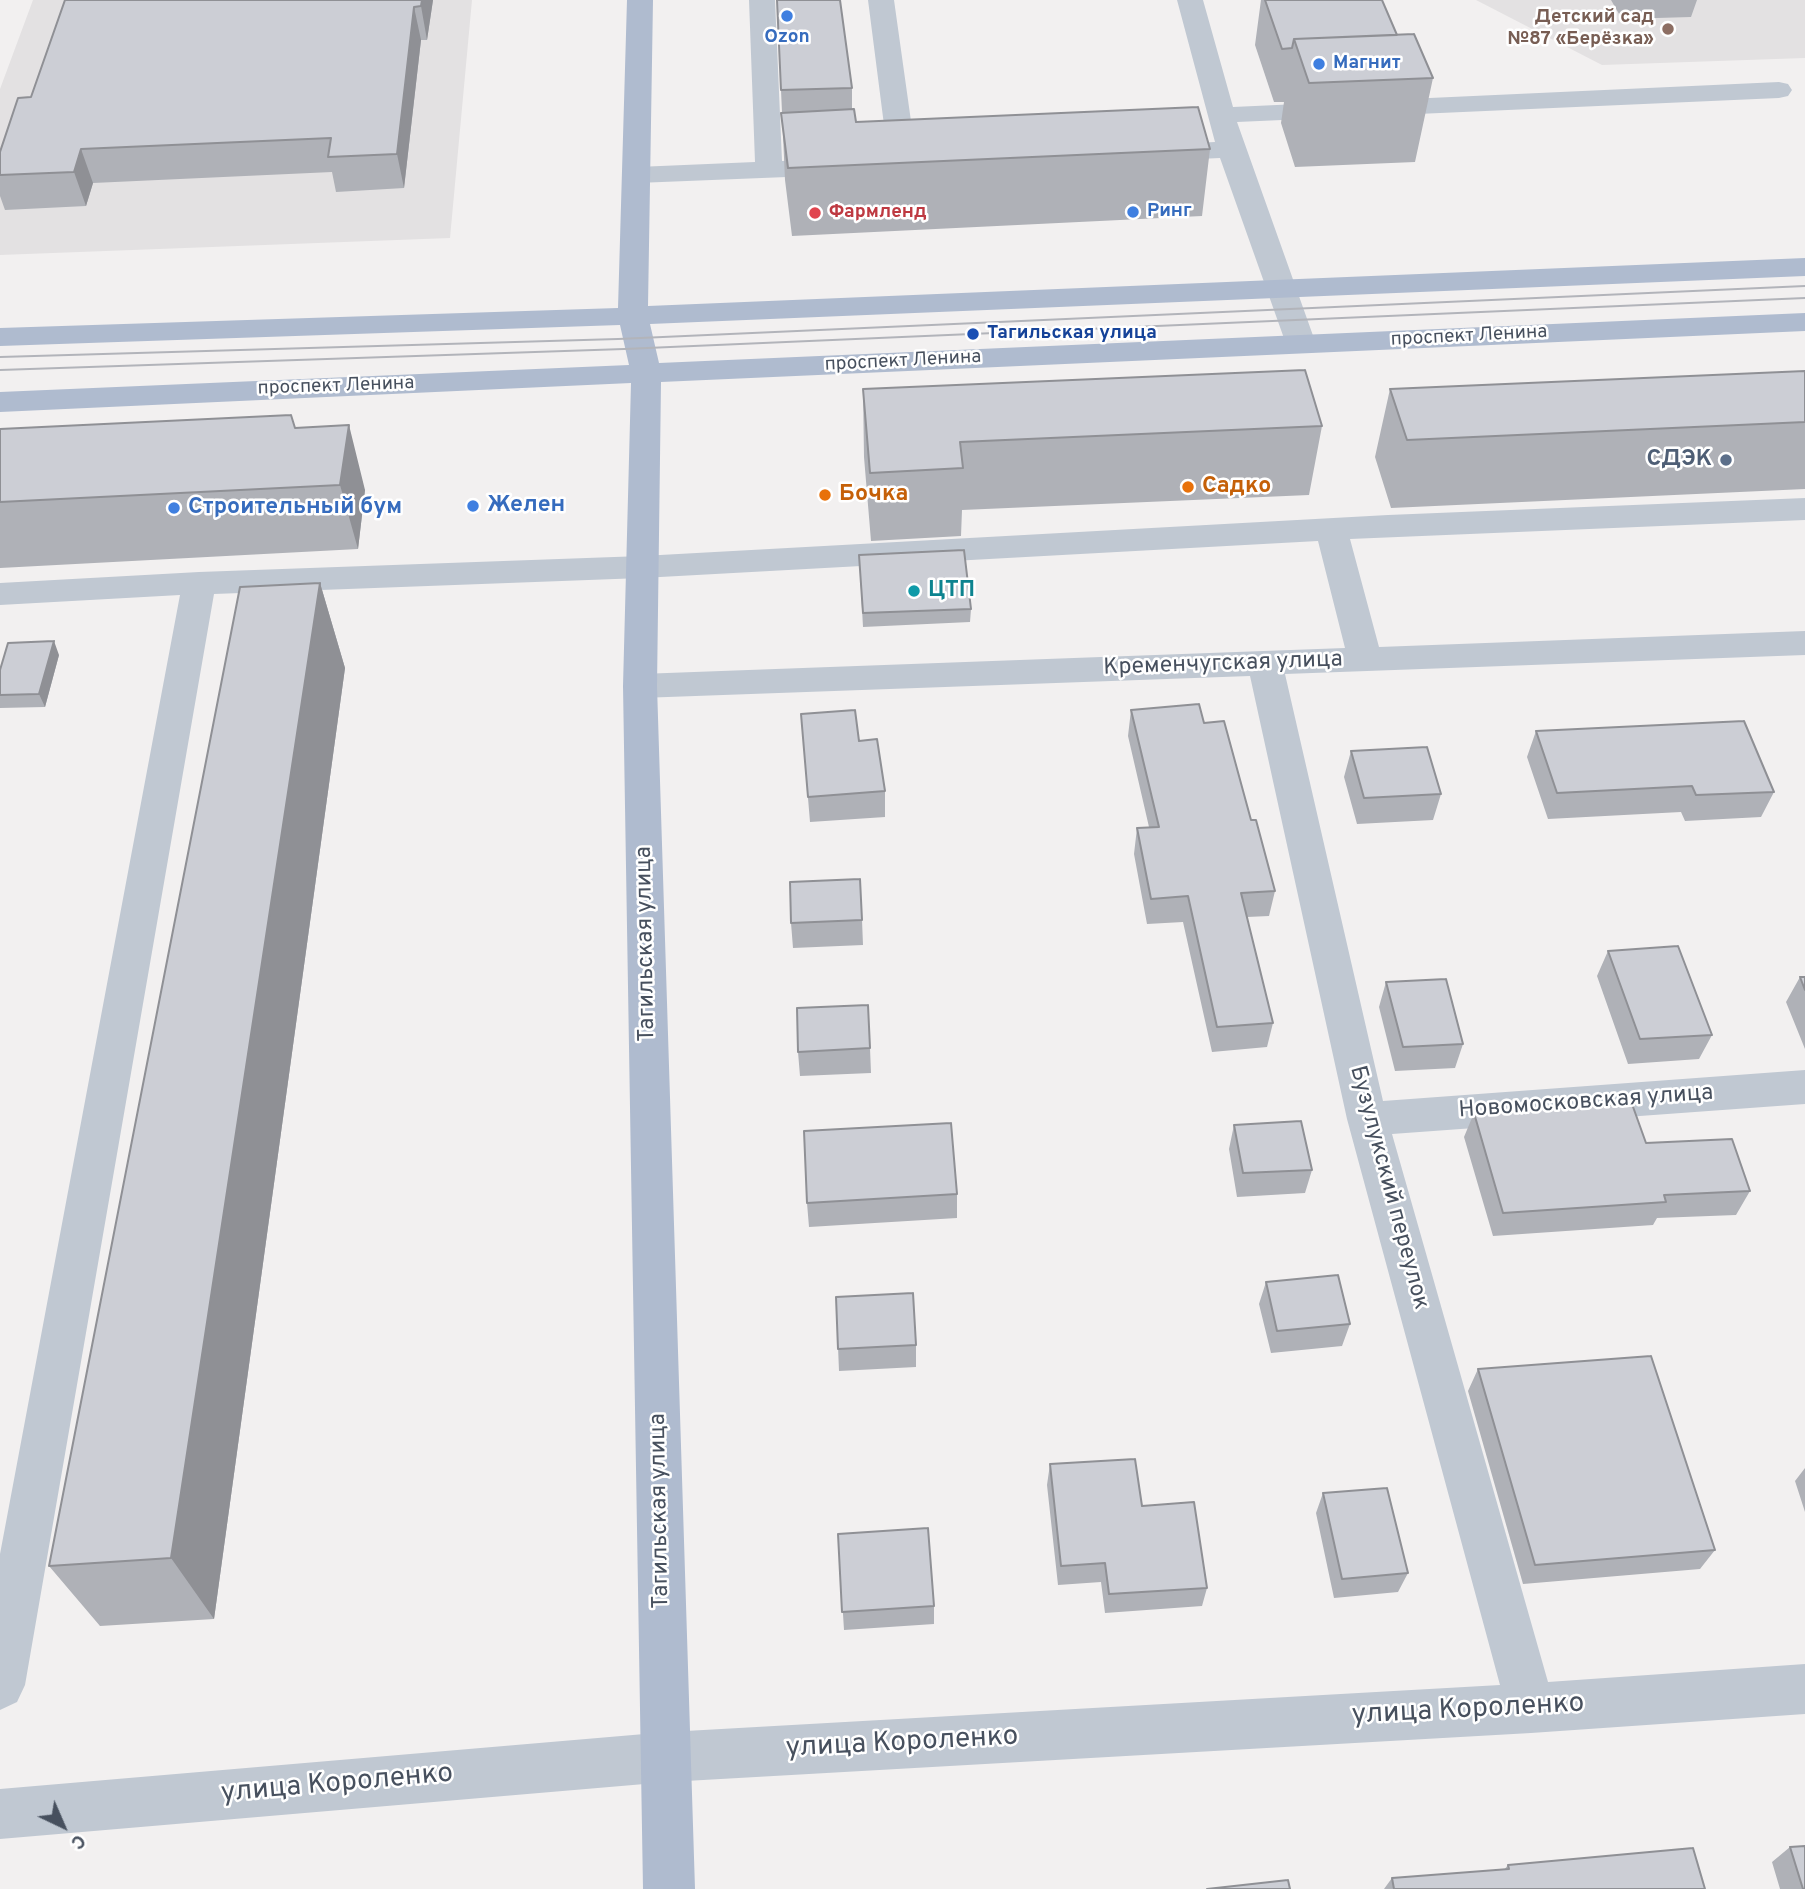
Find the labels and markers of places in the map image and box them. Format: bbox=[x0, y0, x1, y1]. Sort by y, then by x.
place label: Детский сад №87 «Берёзка» bbox=[1507, 7, 1654, 51]
marker: Ozon bbox=[779, 8, 795, 24]
marker: Детский сад №87 «Берёзка» bbox=[1660, 21, 1676, 37]
place label: Ozon bbox=[764, 27, 810, 49]
place label: Магнит bbox=[1333, 53, 1401, 75]
marker: Магнит bbox=[1311, 56, 1327, 72]
place label: Ринг bbox=[1147, 201, 1192, 223]
place label: Фармленд bbox=[829, 202, 927, 224]
marker: Ринг bbox=[1125, 204, 1141, 220]
marker: Фармленд bbox=[807, 205, 823, 221]
place label: Тагильская улица bbox=[987, 323, 1157, 345]
marker: Тагильская улица bbox=[965, 326, 981, 342]
place label: СДЭК bbox=[1646, 446, 1712, 474]
marker: СДЭК bbox=[1718, 452, 1734, 468]
place label: Садко bbox=[1202, 473, 1271, 501]
marker: Садко bbox=[1180, 479, 1196, 495]
place label: Бочка bbox=[839, 481, 908, 509]
marker: Бочка bbox=[817, 487, 833, 503]
place label: Желен bbox=[487, 492, 565, 520]
place label: Строительный бум bbox=[188, 494, 402, 522]
marker: Желен bbox=[465, 498, 481, 514]
marker: Строительный бум bbox=[166, 500, 182, 516]
place label: ЦТП bbox=[928, 577, 975, 605]
marker: ЦТП bbox=[906, 583, 922, 599]

